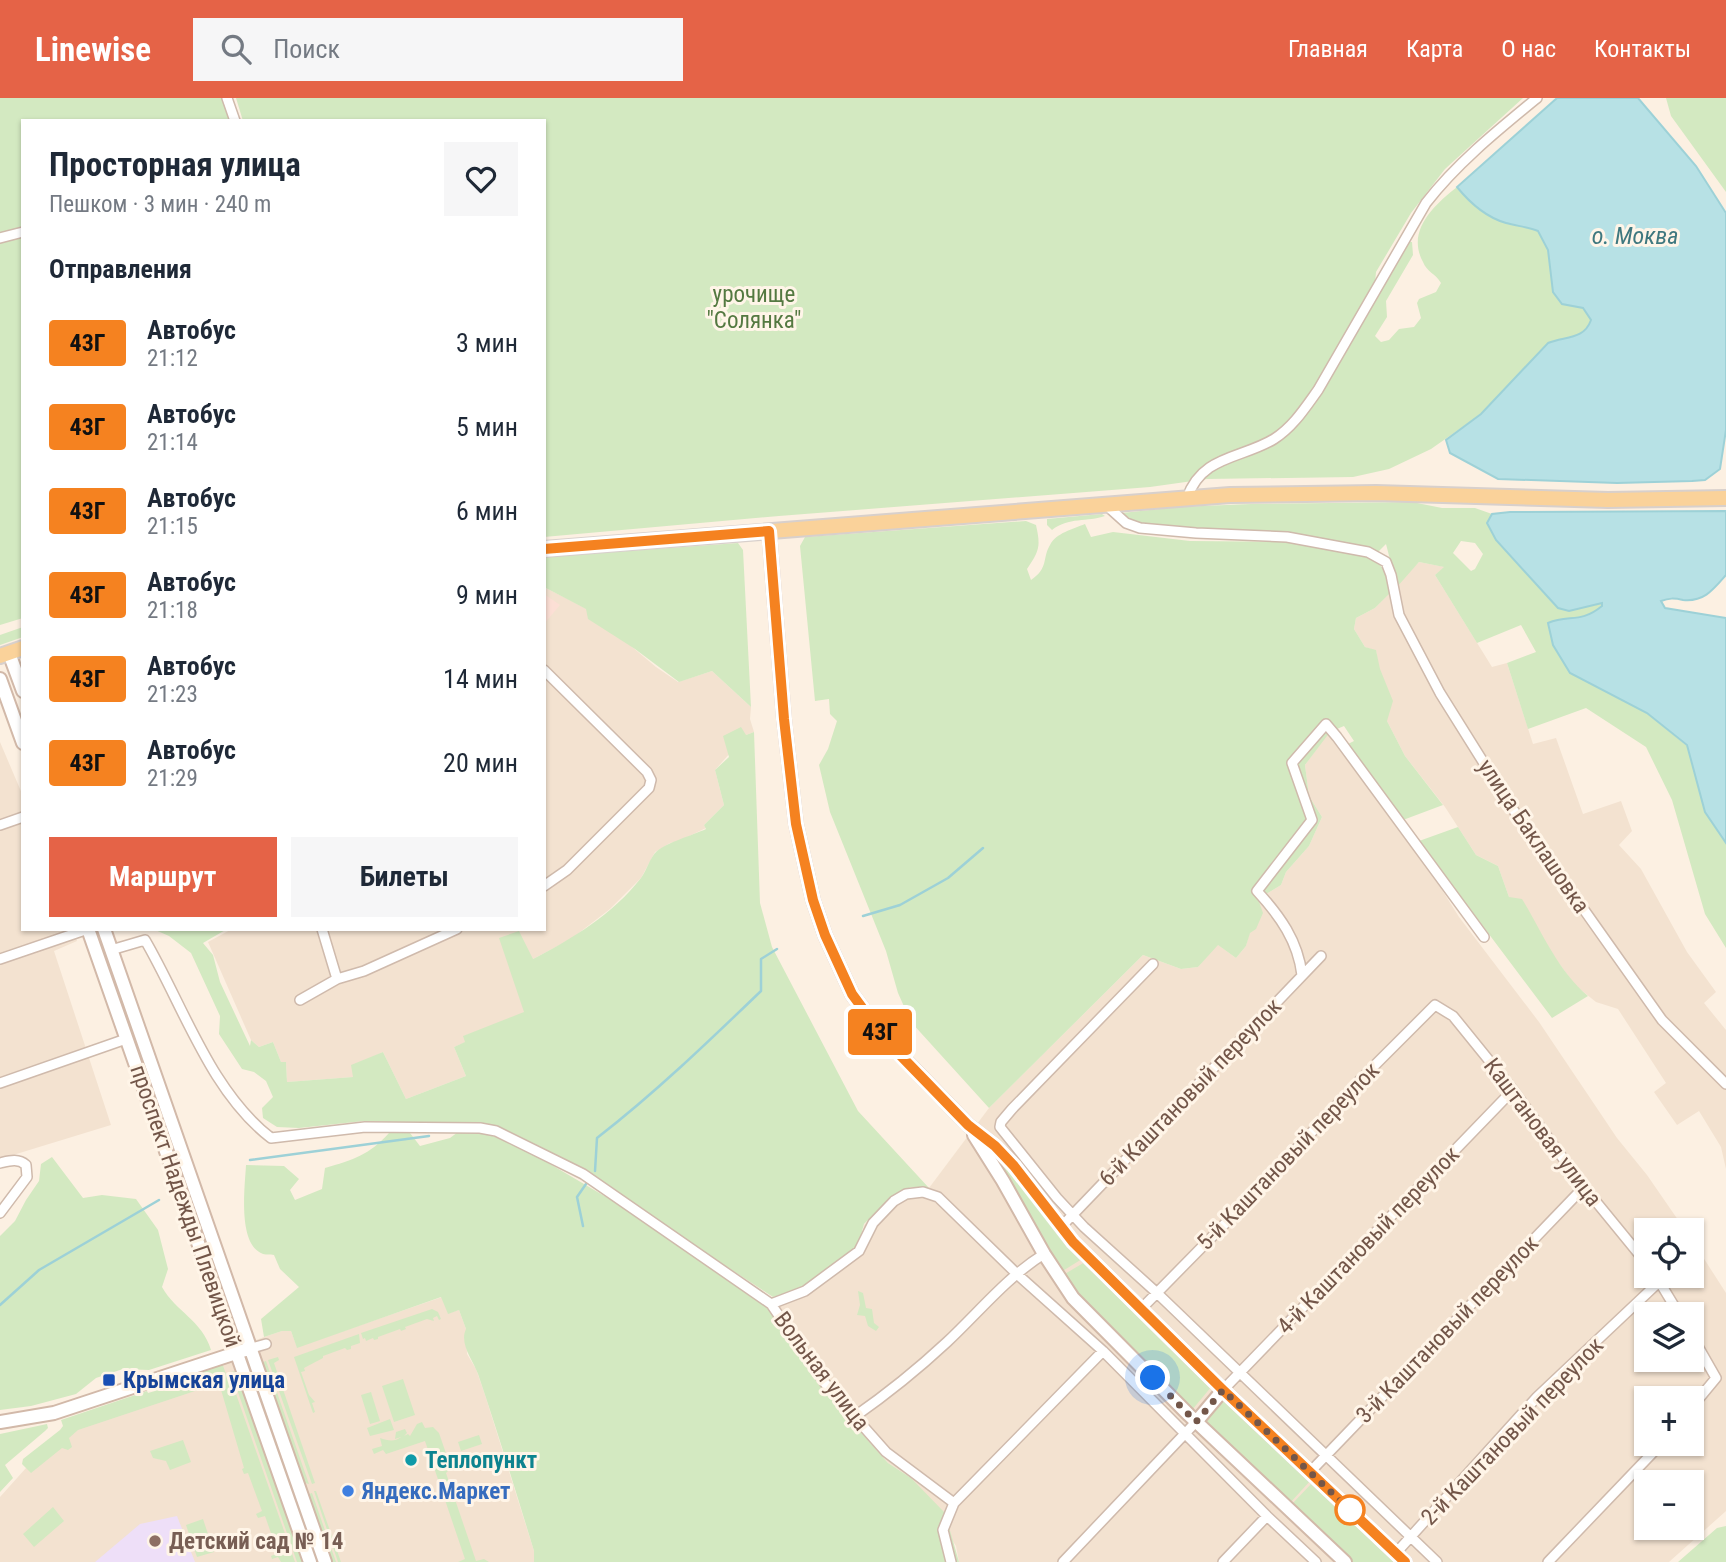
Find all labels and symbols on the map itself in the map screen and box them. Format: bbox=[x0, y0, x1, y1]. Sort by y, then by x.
water label: о. Моква bbox=[1592, 222, 1678, 250]
park label: урочище "Солянка" bbox=[707, 281, 802, 334]
street label: улица Баклашовка bbox=[1472, 754, 1595, 918]
street label: 6-й Каштановый переулок bbox=[1094, 993, 1287, 1192]
line badge: 43Г bbox=[840, 1009, 920, 1055]
street label: Каштановая улица bbox=[1478, 1053, 1607, 1212]
street label: 5-й Каштановый переулок bbox=[1192, 1057, 1385, 1256]
street label: проспект Надежды Плевицкой bbox=[124, 1061, 247, 1351]
street label: 4-й Каштановый переулок bbox=[1272, 1141, 1465, 1340]
street label: 3-й Каштановый переулок bbox=[1351, 1230, 1544, 1429]
street label: Вольная улица bbox=[768, 1307, 875, 1436]
street label: 2-й Каштановый переулок bbox=[1416, 1332, 1609, 1531]
your location bbox=[1135, 1360, 1170, 1395]
place label: Крымская улица bbox=[123, 1367, 285, 1394]
marker: Крымская улица bbox=[101, 1372, 117, 1388]
place label: Теплопункт bbox=[425, 1447, 537, 1474]
marker: Теплопункт bbox=[403, 1452, 419, 1468]
place label: Яндекс.Маркет bbox=[361, 1478, 511, 1505]
marker: Яндекс.Маркет bbox=[340, 1483, 356, 1499]
unlabelled marker bbox=[1335, 1495, 1365, 1525]
place label: Детский сад № 14 bbox=[169, 1528, 343, 1555]
marker: Детский сад № 14 bbox=[147, 1533, 163, 1549]

